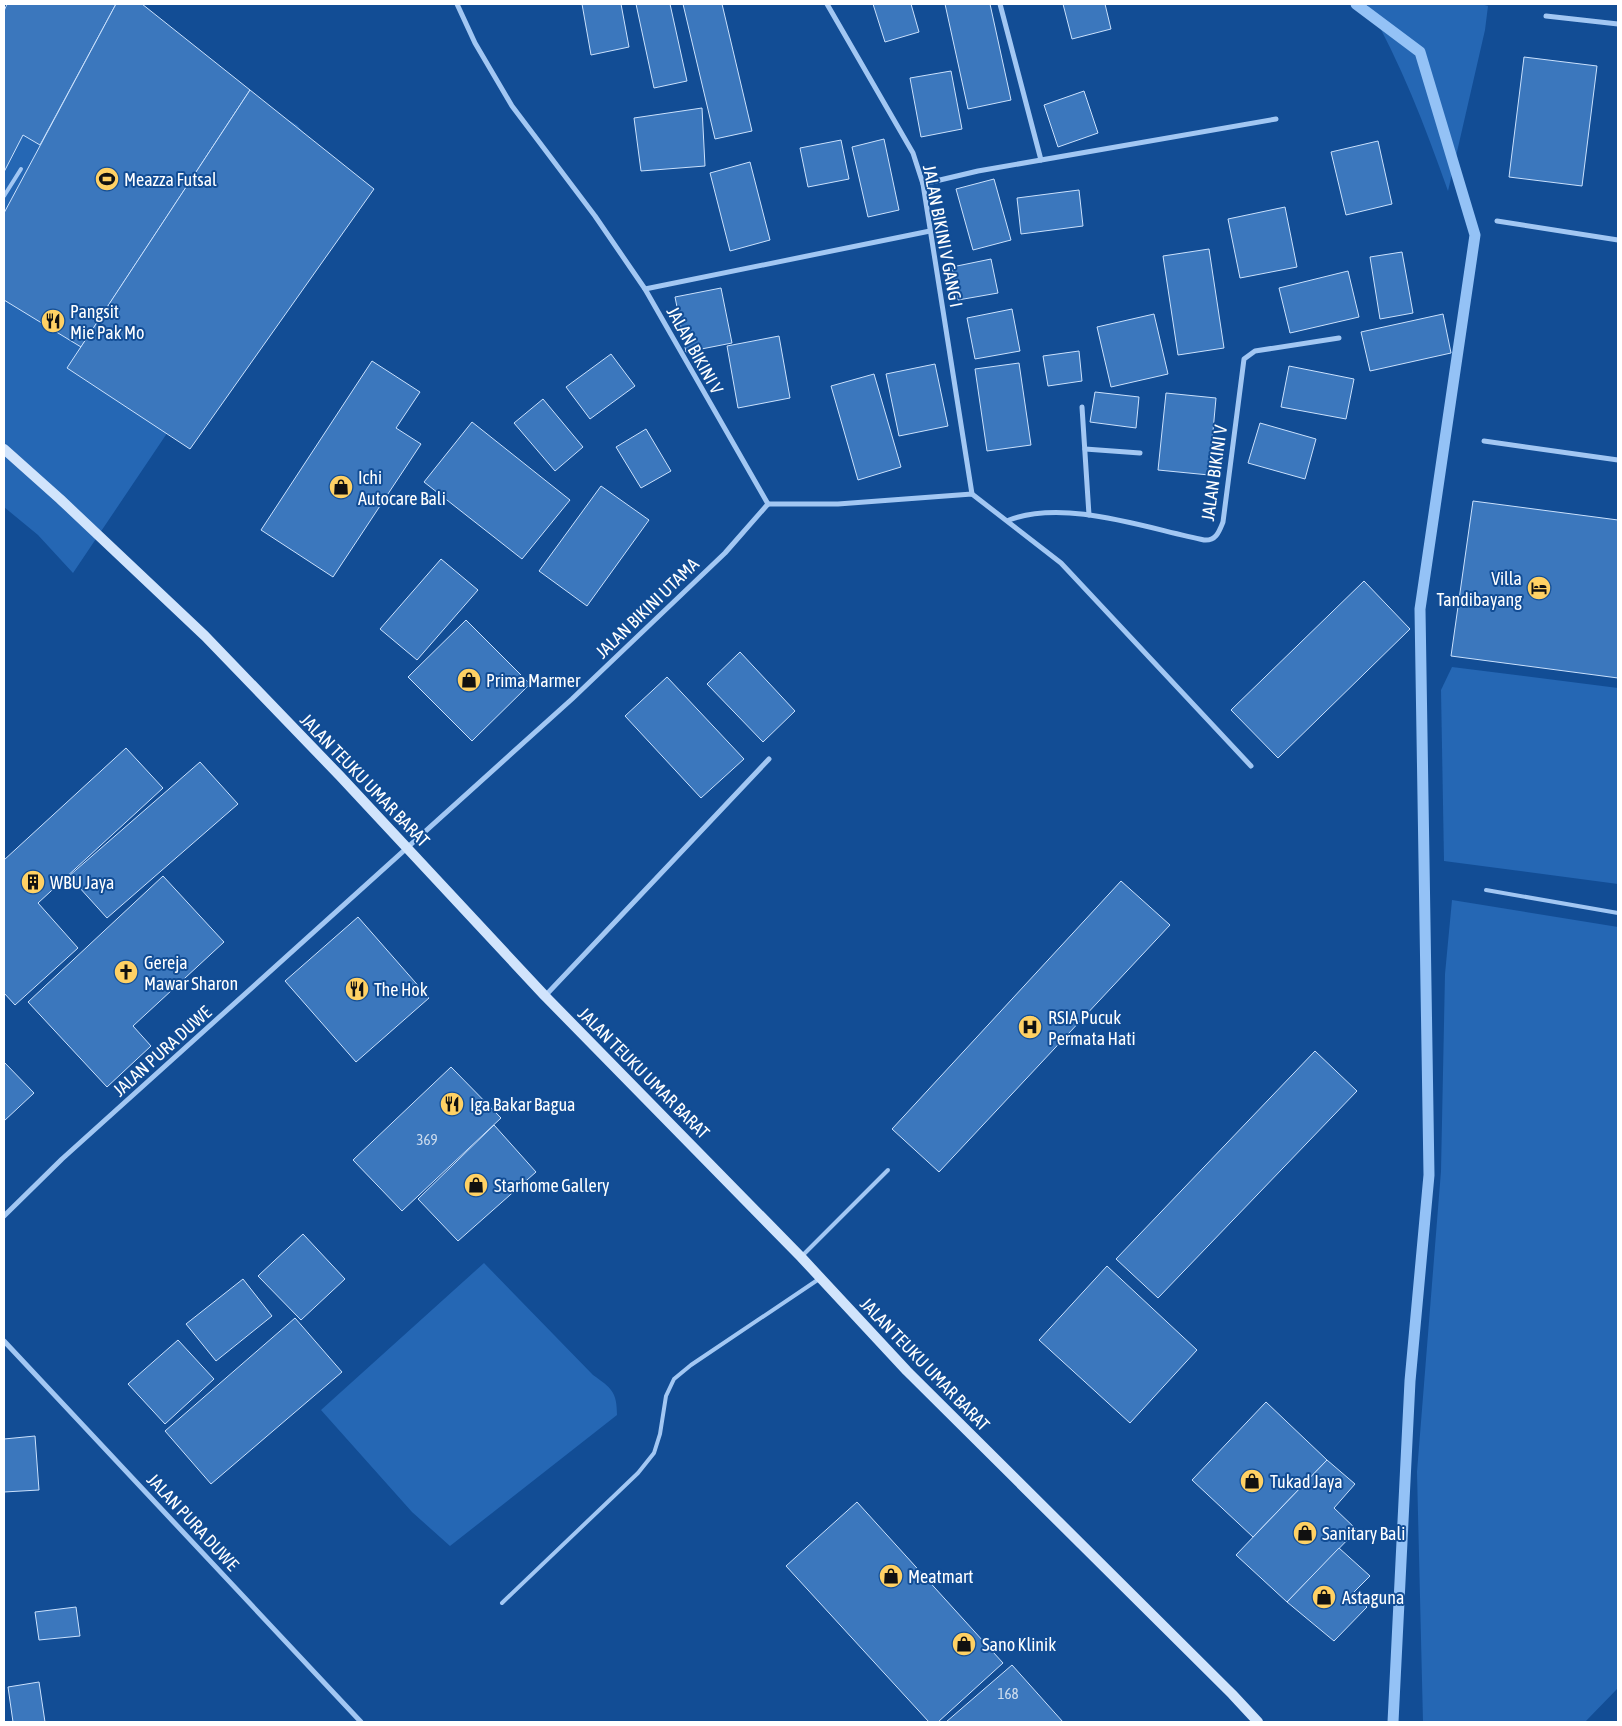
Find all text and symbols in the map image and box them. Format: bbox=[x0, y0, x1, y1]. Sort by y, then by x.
street label: JALAN BIKINI V GANG I bbox=[919, 163, 967, 309]
sports icon: Meazza Futsal bbox=[94, 166, 120, 192]
place label: Meazza Futsal bbox=[124, 169, 217, 190]
place label: Pangsit Mie Pak Mo bbox=[70, 301, 145, 343]
street label: JALAN BIKINI V bbox=[662, 303, 728, 397]
restaurant icon: Pangsit Mie Pak Mo bbox=[40, 308, 66, 334]
street label: JALAN BIKINI V bbox=[1197, 424, 1231, 522]
place label: Ichi Autocare Bali bbox=[358, 467, 446, 509]
shop icon: Ichi Autocare Bali bbox=[328, 474, 354, 500]
street label: JALAN BIKINI UTAMA bbox=[591, 553, 703, 663]
place label: Villa Tandibayang bbox=[1437, 568, 1522, 610]
hotel icon: Villa Tandibayang bbox=[1526, 575, 1552, 601]
shop icon: Prima Marmer bbox=[456, 667, 482, 693]
place label: Prima Marmer bbox=[486, 670, 581, 691]
street label: JALAN TEUKU UMAR BARAT bbox=[296, 709, 434, 851]
building icon: WBU Jaya bbox=[20, 869, 46, 895]
place label: WBU Jaya bbox=[50, 872, 114, 893]
place label: Gereja Mawar Sharon bbox=[144, 952, 238, 994]
church icon: Gereja Mawar Sharon bbox=[113, 959, 139, 985]
restaurant icon: The Hok bbox=[344, 976, 370, 1002]
place label: The Hok bbox=[374, 979, 428, 1000]
street label: JALAN PURA DUWE bbox=[109, 1001, 216, 1100]
street label: JALAN TEUKU UMAR BARAT bbox=[574, 1003, 714, 1143]
place label: RSIA Pucuk Permata Hati bbox=[1048, 1007, 1136, 1049]
hospital icon: RSIA Pucuk Permata Hati bbox=[1017, 1014, 1043, 1040]
restaurant icon: Iga Bakar Bagua bbox=[439, 1091, 465, 1117]
place label: Iga Bakar Bagua bbox=[470, 1094, 575, 1115]
house number: 369 bbox=[416, 1131, 438, 1148]
shop icon: Starhome Gallery bbox=[463, 1172, 489, 1198]
place label: Starhome Gallery bbox=[494, 1175, 609, 1196]
street label: JALAN TEUKU UMAR BARAT bbox=[856, 1293, 994, 1435]
shop icon: Tukad Jaya bbox=[1239, 1468, 1265, 1494]
street label: JALAN PURA DUWE bbox=[143, 1469, 243, 1575]
place label: Tukad Jaya bbox=[1270, 1471, 1343, 1492]
shop icon: Sanitary Bali bbox=[1292, 1520, 1318, 1546]
place label: Sanitary Bali bbox=[1322, 1523, 1405, 1544]
shop icon: Meatmart bbox=[878, 1563, 904, 1589]
place label: Meatmart bbox=[908, 1566, 973, 1587]
shop icon: Astaguna bbox=[1311, 1584, 1337, 1610]
place label: Astaguna bbox=[1342, 1587, 1404, 1608]
shop icon: Sano Klinik bbox=[951, 1631, 977, 1657]
place label: Sano Klinik bbox=[982, 1634, 1056, 1655]
house number: 168 bbox=[997, 1685, 1019, 1702]

